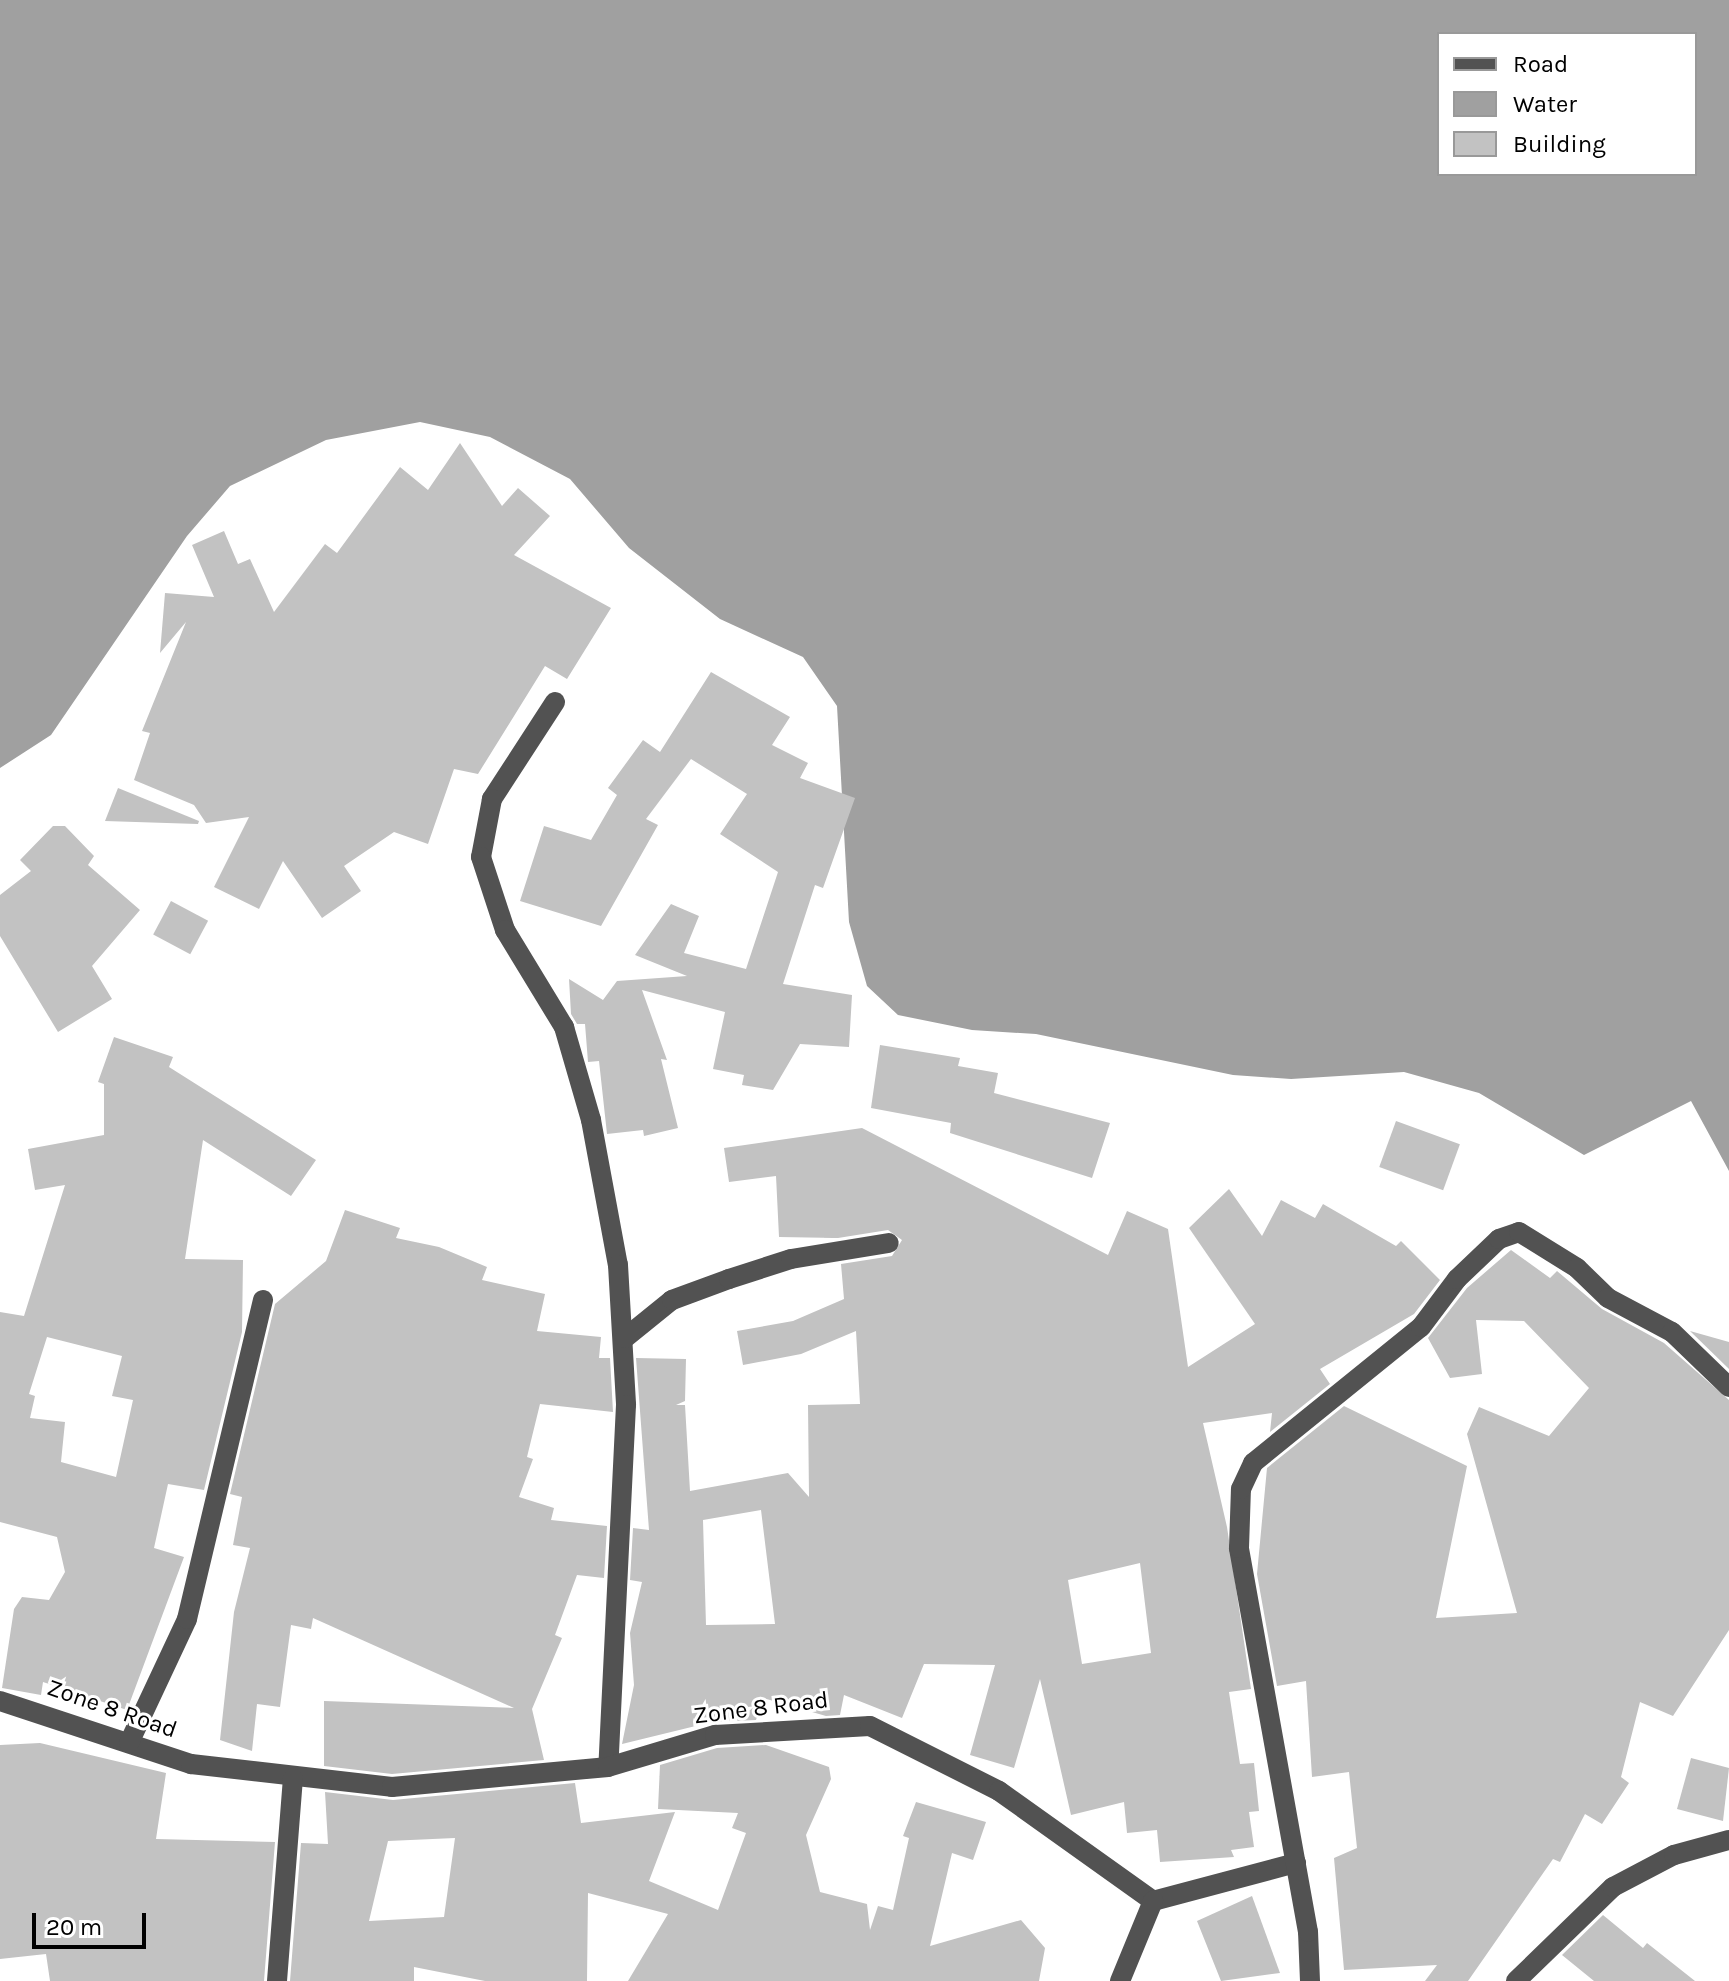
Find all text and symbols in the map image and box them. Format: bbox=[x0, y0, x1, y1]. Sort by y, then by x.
legend bbox=[1437, 32, 1697, 176]
text: Road bbox=[1513, 50, 1568, 78]
text: Water bbox=[1513, 90, 1577, 118]
text: Building bbox=[1513, 130, 1606, 158]
street label: Zone 8 Road bbox=[43, 1673, 181, 1745]
street label: Zone 8 Road bbox=[692, 1685, 830, 1731]
scale bar bbox=[36, 1897, 150, 1947]
text: 20 m bbox=[46, 1913, 102, 1941]

